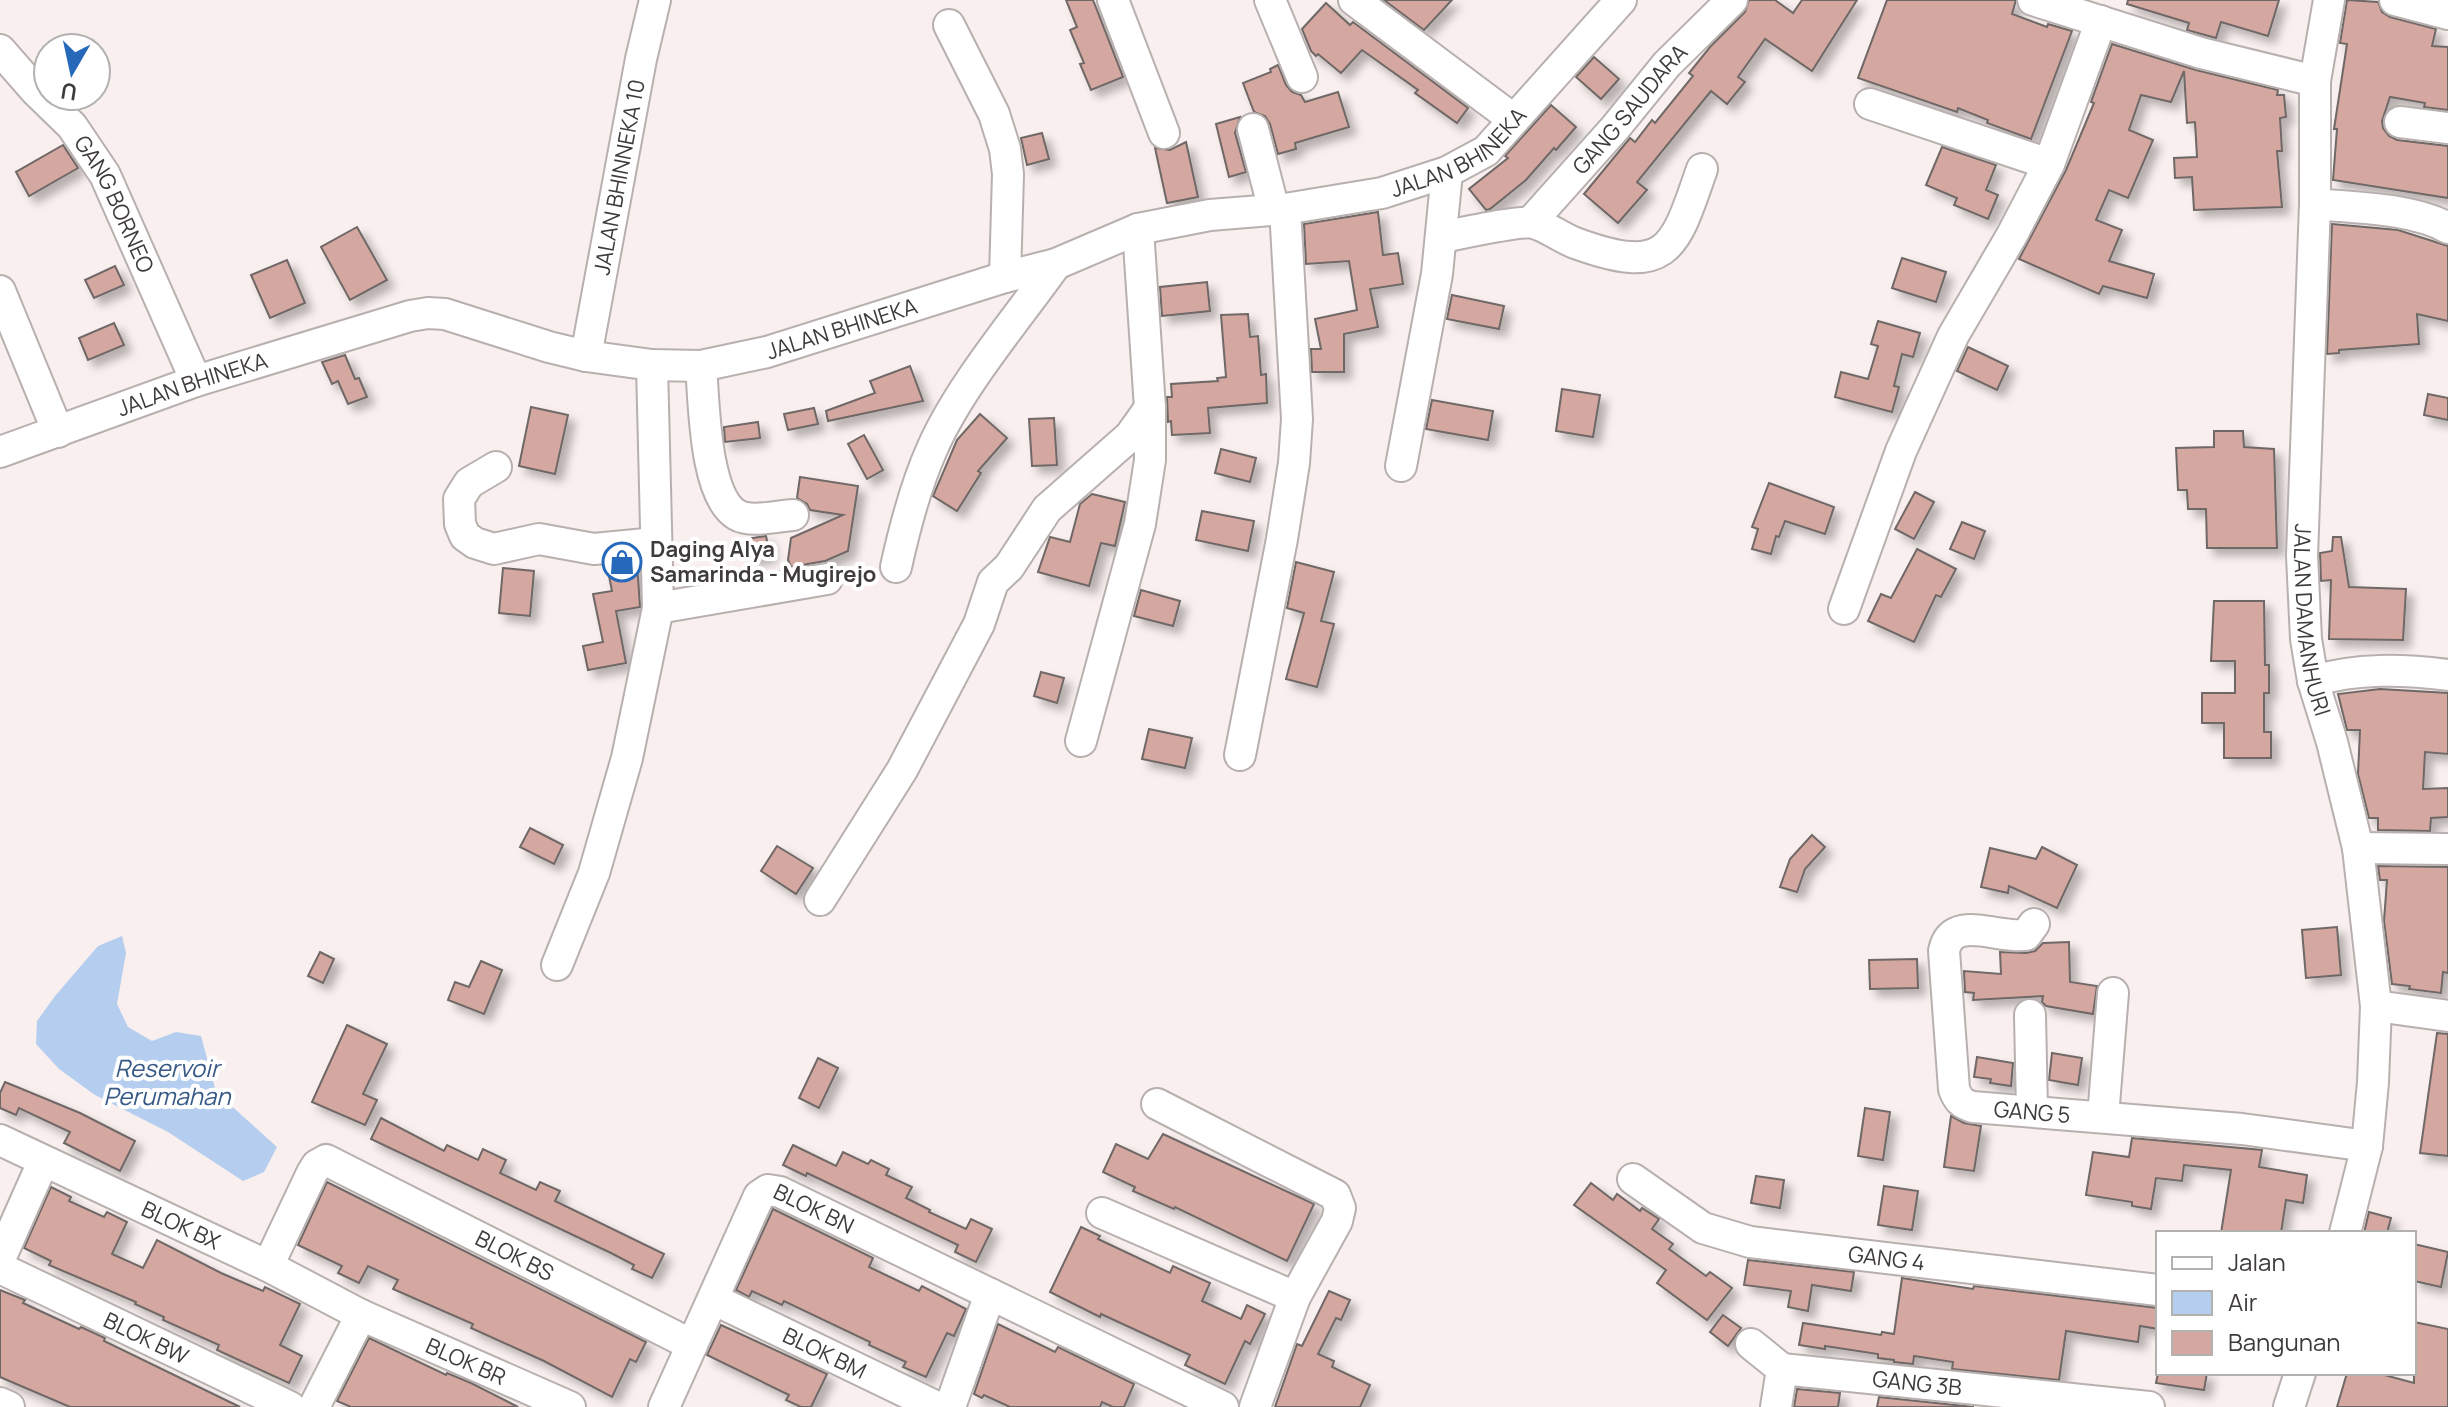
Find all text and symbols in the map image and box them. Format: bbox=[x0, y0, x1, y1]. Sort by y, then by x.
north arrow bbox=[32, 32, 112, 112]
street label: GANG SAUDARA bbox=[1566, 37, 1694, 181]
text: U bbox=[59, 76, 79, 108]
street label: JALAN BHINNEKA 10 bbox=[586, 77, 652, 277]
street label: JALAN BHINEKA bbox=[1387, 101, 1533, 204]
street label: GANG BORNEO bbox=[67, 129, 161, 277]
street label: JALAN BHINEKA bbox=[762, 291, 921, 366]
street label: JALAN BHINEKA bbox=[113, 345, 271, 423]
street label: JALAN DAMANHURI bbox=[2287, 523, 2338, 720]
place label: Daging Alya Samarinda - Mugirejo bbox=[650, 534, 876, 589]
shop icon: Daging Alya Samarinda - Mugirejo bbox=[601, 541, 643, 583]
water label: Reservoir Perumahan bbox=[104, 1051, 231, 1112]
street label: GANG 5 bbox=[1993, 1094, 2072, 1130]
street label: BLOK BN bbox=[769, 1176, 859, 1241]
street label: BLOK BX bbox=[137, 1194, 226, 1257]
street label: BLOK BS bbox=[470, 1223, 559, 1288]
legend bbox=[2156, 1231, 2416, 1375]
street label: GANG 4 bbox=[1847, 1239, 1927, 1277]
text: Jalan bbox=[2228, 1245, 2286, 1278]
text: Air bbox=[2228, 1285, 2258, 1318]
street label: BLOK BW bbox=[99, 1305, 194, 1371]
street label: BLOK BM bbox=[778, 1320, 871, 1386]
text: Bangunan bbox=[2228, 1325, 2341, 1358]
street label: BLOK BR bbox=[421, 1330, 511, 1392]
street label: GANG 3B bbox=[1871, 1363, 1963, 1403]

